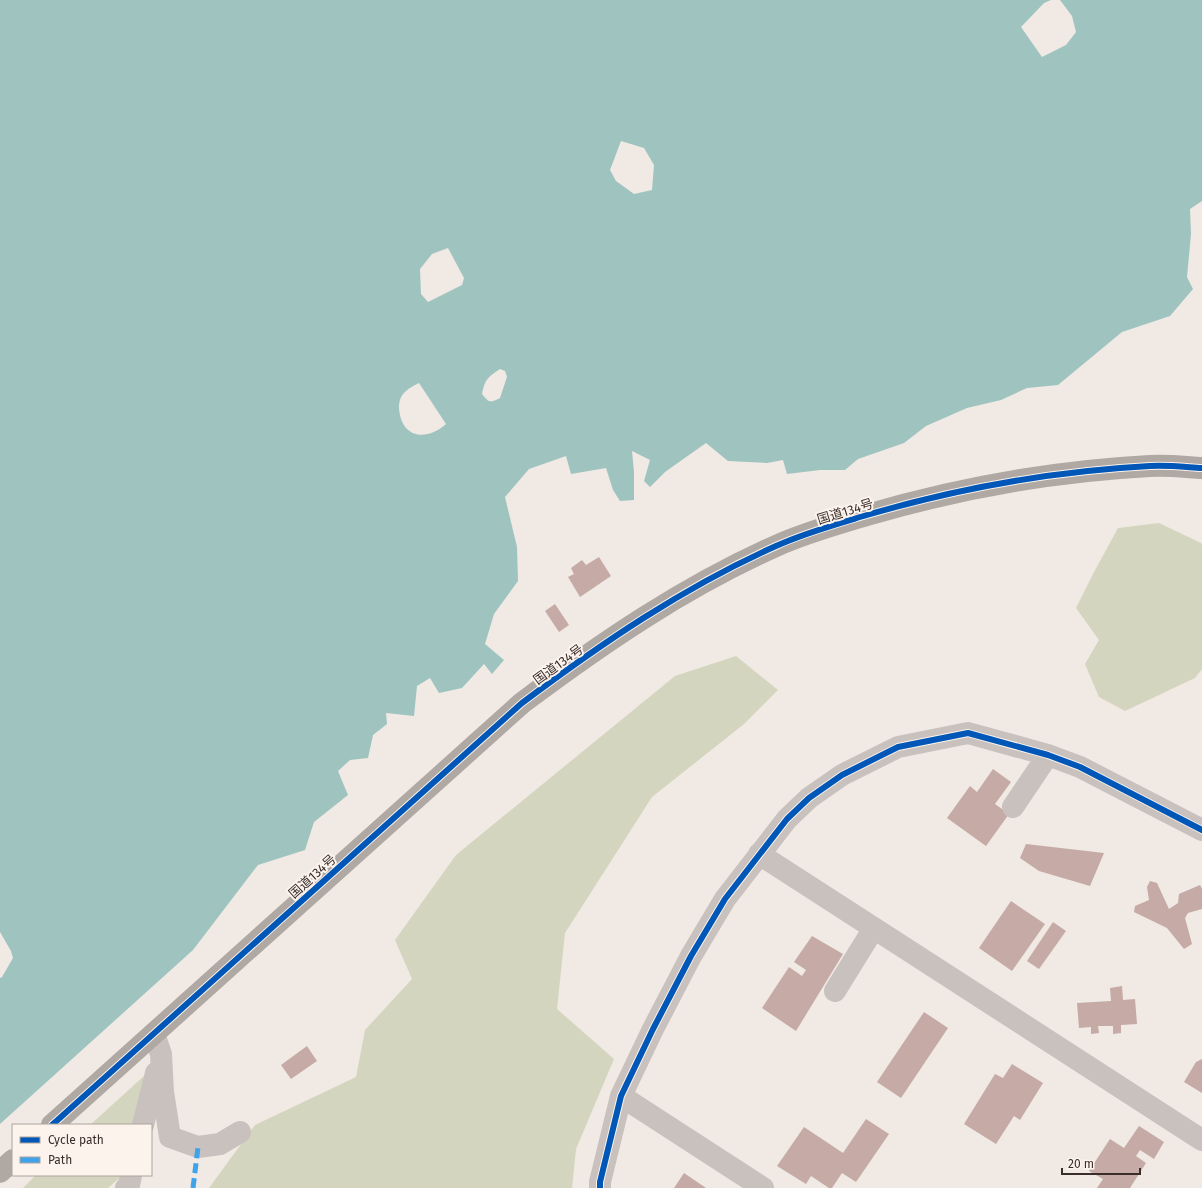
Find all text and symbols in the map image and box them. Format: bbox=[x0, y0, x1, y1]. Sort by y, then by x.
street label: 国道134号 bbox=[815, 496, 875, 527]
street label: 国道134号 bbox=[530, 641, 586, 688]
street label: 国道134号 bbox=[286, 851, 339, 901]
legend bbox=[12, 1124, 152, 1176]
text: Cycle path bbox=[48, 1133, 104, 1147]
scale bar bbox=[1062, 1150, 1140, 1176]
text: Path bbox=[48, 1153, 72, 1167]
text: 20 m bbox=[1068, 1157, 1094, 1171]

